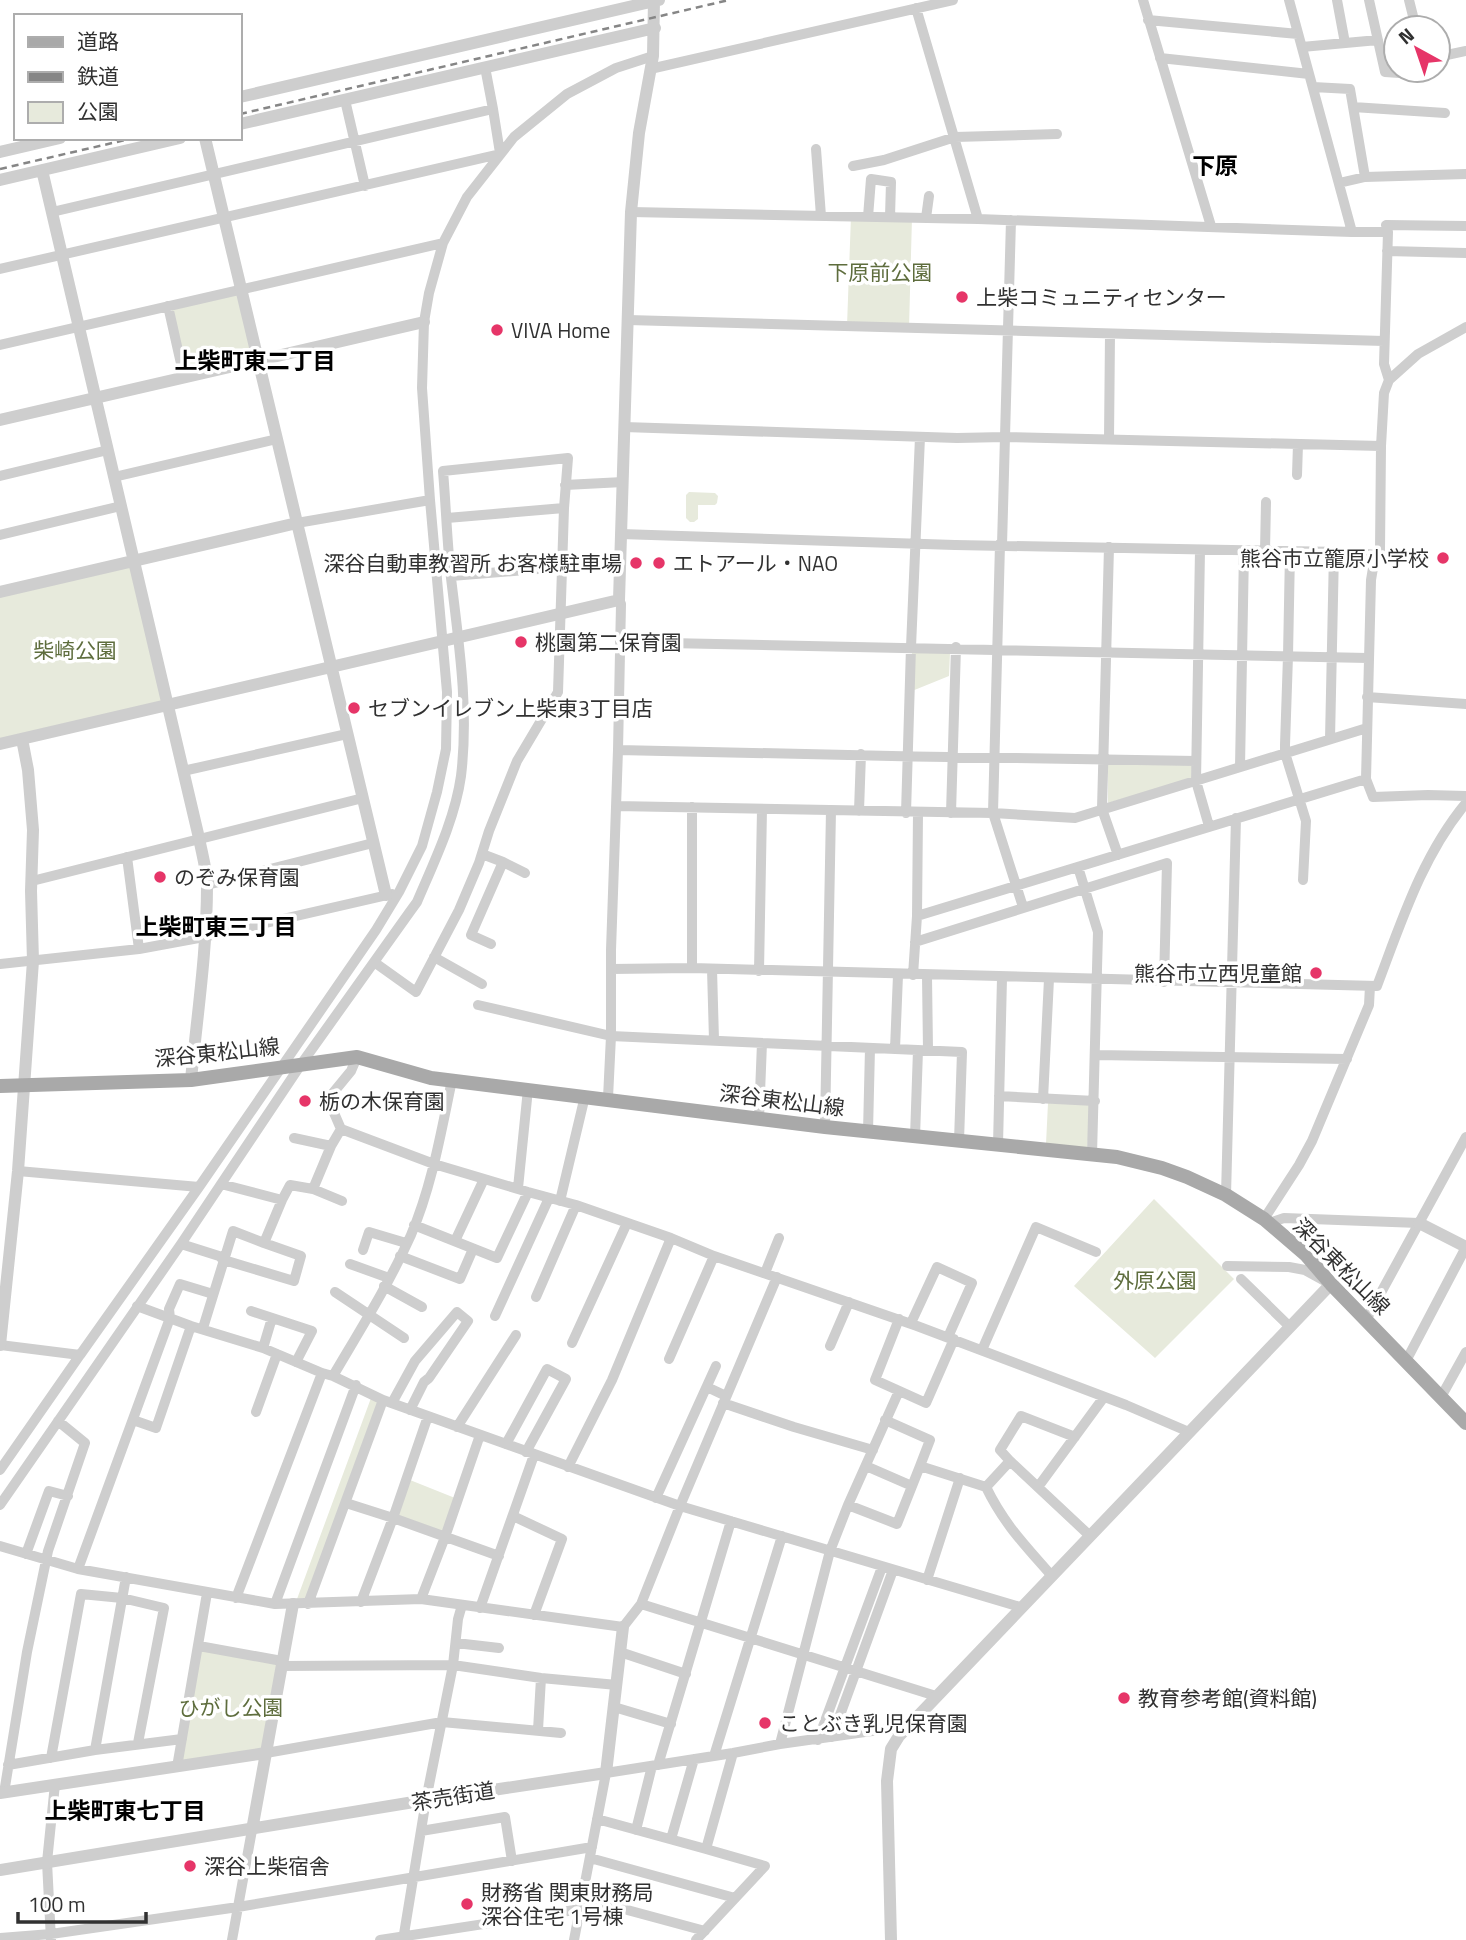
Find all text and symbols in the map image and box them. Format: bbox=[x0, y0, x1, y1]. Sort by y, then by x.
legend bbox=[14, 14, 242, 140]
north arrow bbox=[1382, 14, 1452, 84]
text: N bbox=[1391, 20, 1420, 51]
text: 道路 bbox=[77, 25, 119, 57]
text: 鉄道 bbox=[77, 60, 119, 92]
text: 公園 bbox=[77, 95, 119, 127]
district label: 下原 bbox=[1192, 148, 1238, 183]
park label: 下原前公園 bbox=[828, 256, 933, 288]
place label: 上柴コミュニティセンター bbox=[976, 281, 1227, 313]
marker: 上柴コミュニティセンター bbox=[954, 289, 970, 305]
place label: VIVA Home bbox=[511, 314, 610, 346]
marker: VIVA Home bbox=[489, 322, 505, 338]
district label: 上柴町東二丁目 bbox=[175, 343, 336, 378]
place label: 熊谷市立籠原小学校 bbox=[1240, 542, 1429, 574]
place label: 深谷自動車教習所 お客様駐車場 bbox=[323, 547, 622, 579]
place label: エトアール・NAO bbox=[673, 547, 838, 579]
marker: 熊谷市立籠原小学校 bbox=[1435, 550, 1451, 566]
marker: 深谷自動車教習所 お客様駐車場 bbox=[628, 555, 644, 571]
marker: エトアール・NAO bbox=[651, 555, 667, 571]
place label: 桃園第二保育園 bbox=[535, 626, 682, 658]
park label: 柴崎公園 bbox=[33, 634, 117, 666]
marker: 桃園第二保育園 bbox=[513, 634, 529, 650]
place label: セブンイレブン上柴東3丁目店 bbox=[368, 692, 653, 724]
marker: セブンイレブン上柴東3丁目店 bbox=[346, 700, 362, 716]
place label: のぞみ保育園 bbox=[174, 861, 300, 893]
marker: のぞみ保育園 bbox=[152, 869, 168, 885]
district label: 上柴町東三丁目 bbox=[136, 909, 297, 944]
place label: 熊谷市立西児童館 bbox=[1134, 957, 1302, 989]
marker: 熊谷市立西児童館 bbox=[1308, 965, 1324, 981]
street label: 深谷東松山線 bbox=[153, 1030, 281, 1074]
street label: 深谷東松山線 bbox=[718, 1076, 846, 1124]
place label: 栃の木保育園 bbox=[319, 1085, 445, 1117]
marker: 栃の木保育園 bbox=[297, 1093, 313, 1109]
street label: 深谷東松山線 bbox=[1286, 1210, 1398, 1322]
park label: 外原公園 bbox=[1113, 1264, 1197, 1296]
place label: 教育参考館(資料館) bbox=[1138, 1682, 1317, 1714]
marker: 教育参考館(資料館) bbox=[1116, 1690, 1132, 1706]
park label: ひがし公園 bbox=[179, 1691, 284, 1723]
place label: ことぶき乳児保育園 bbox=[779, 1707, 968, 1739]
marker: ことぶき乳児保育園 bbox=[757, 1715, 773, 1731]
street label: 茶売街道 bbox=[409, 1774, 497, 1818]
district label: 上柴町東七丁目 bbox=[45, 1793, 206, 1828]
place label: 深谷上柴宿舎 bbox=[204, 1850, 330, 1882]
marker: 深谷上柴宿舎 bbox=[182, 1858, 198, 1874]
place label: 財務省 関東財務局 深谷住宅 1号棟 bbox=[481, 1876, 654, 1932]
scale bar bbox=[18, 1881, 145, 1925]
text: 100 m bbox=[28, 1888, 85, 1920]
marker: 財務省 関東財務局 深谷住宅 1号棟 bbox=[459, 1896, 475, 1912]

